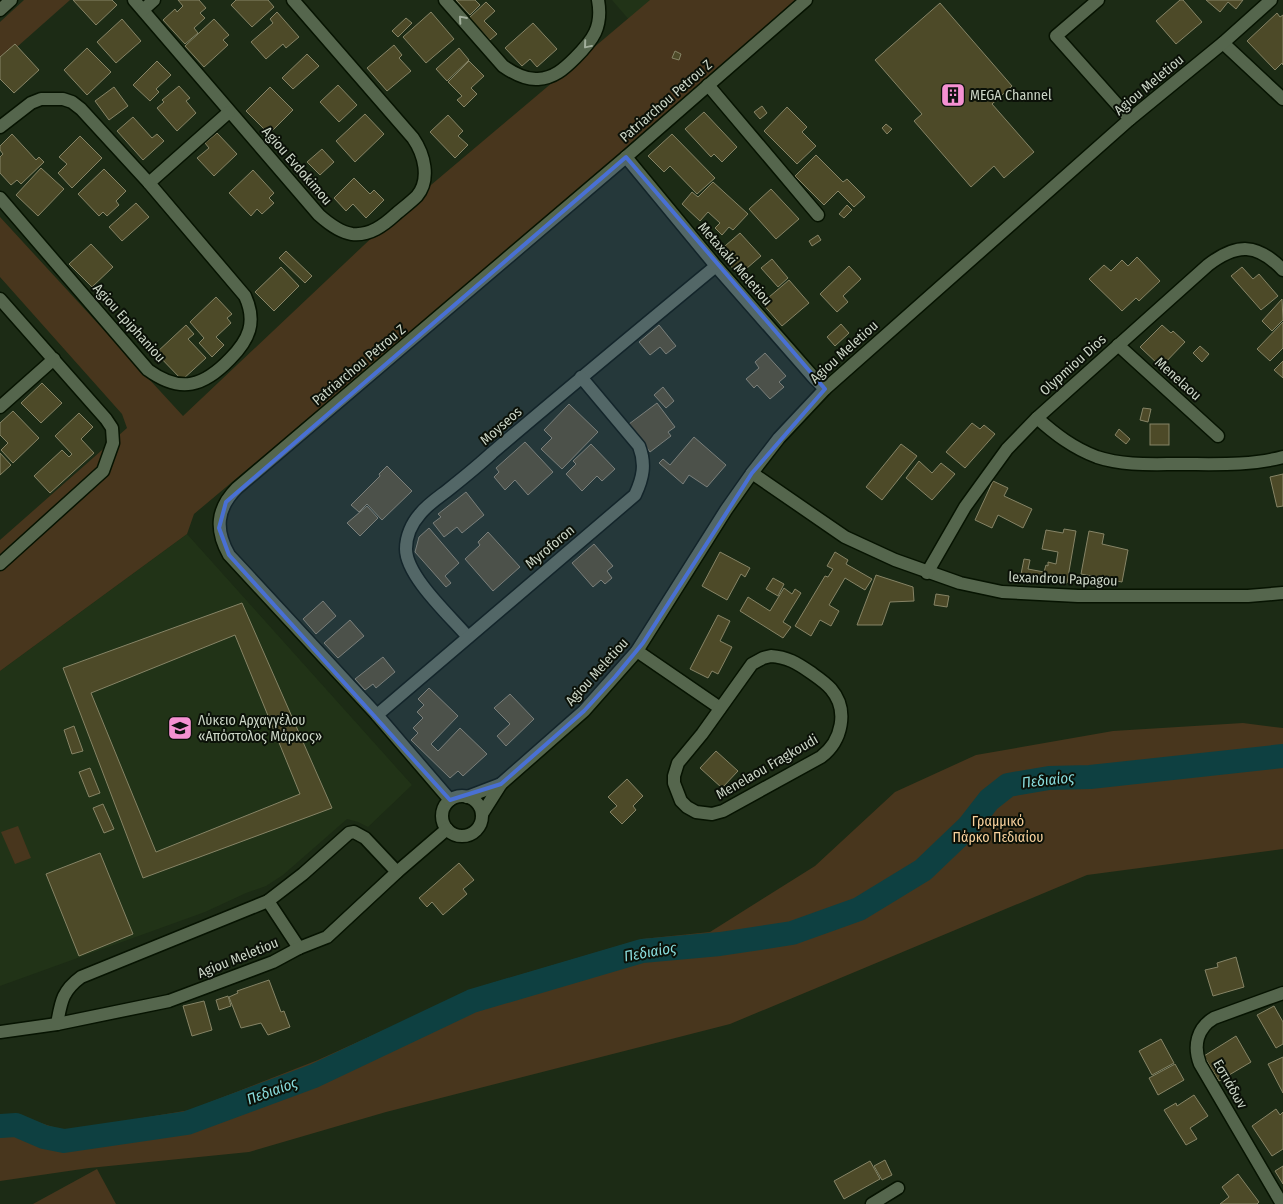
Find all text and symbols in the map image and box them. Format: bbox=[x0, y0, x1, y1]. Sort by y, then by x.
one-way arrow bbox=[459, 16, 467, 25]
one-way arrow bbox=[584, 40, 593, 49]
street label: Agiou Meletiou bbox=[1111, 51, 1187, 119]
street label: Patriarchou Petrou Z bbox=[616, 56, 716, 146]
building icon: MEGA Channel bbox=[940, 82, 966, 108]
place label: MEGA Channel bbox=[970, 87, 1052, 104]
street label: Agiou Evdokimou bbox=[258, 123, 336, 209]
street label: Metaxaki Meletiou bbox=[694, 219, 776, 309]
street label: Agiou Epiphaniou bbox=[89, 280, 169, 366]
street label: Agiou Meletiou bbox=[806, 317, 882, 387]
street label: Patriarchou Petrou Z bbox=[309, 321, 409, 409]
street label: Olypmiou Dios bbox=[1036, 331, 1110, 399]
street label: Menelaou bbox=[1151, 354, 1205, 404]
street label: Moyseos bbox=[477, 403, 525, 449]
street label: Myroforon bbox=[522, 522, 578, 572]
street label: lexandrou Papagou bbox=[1008, 569, 1118, 589]
street label: Agiou Meletiou bbox=[562, 634, 632, 710]
place label: Λύκειο Αρχαγγέλου «Απόστολος Μάρκος» bbox=[198, 712, 322, 745]
school or university icon: Λύκειο Αρχαγγέλου «Απόστολος Μάρκος» bbox=[167, 715, 193, 741]
street label: Menelaou Fragkoudi bbox=[713, 731, 821, 803]
water label: Πεδιαίος bbox=[1021, 768, 1076, 792]
park label: Γραμμικό Πάρκο Πεδιαίου bbox=[953, 813, 1043, 846]
street label: Agiou Meletiou bbox=[195, 934, 281, 982]
water label: Πεδιαίος bbox=[623, 938, 678, 965]
street label: Εστιάδων bbox=[1209, 1057, 1251, 1111]
water label: Πεδιαίος bbox=[244, 1073, 301, 1108]

